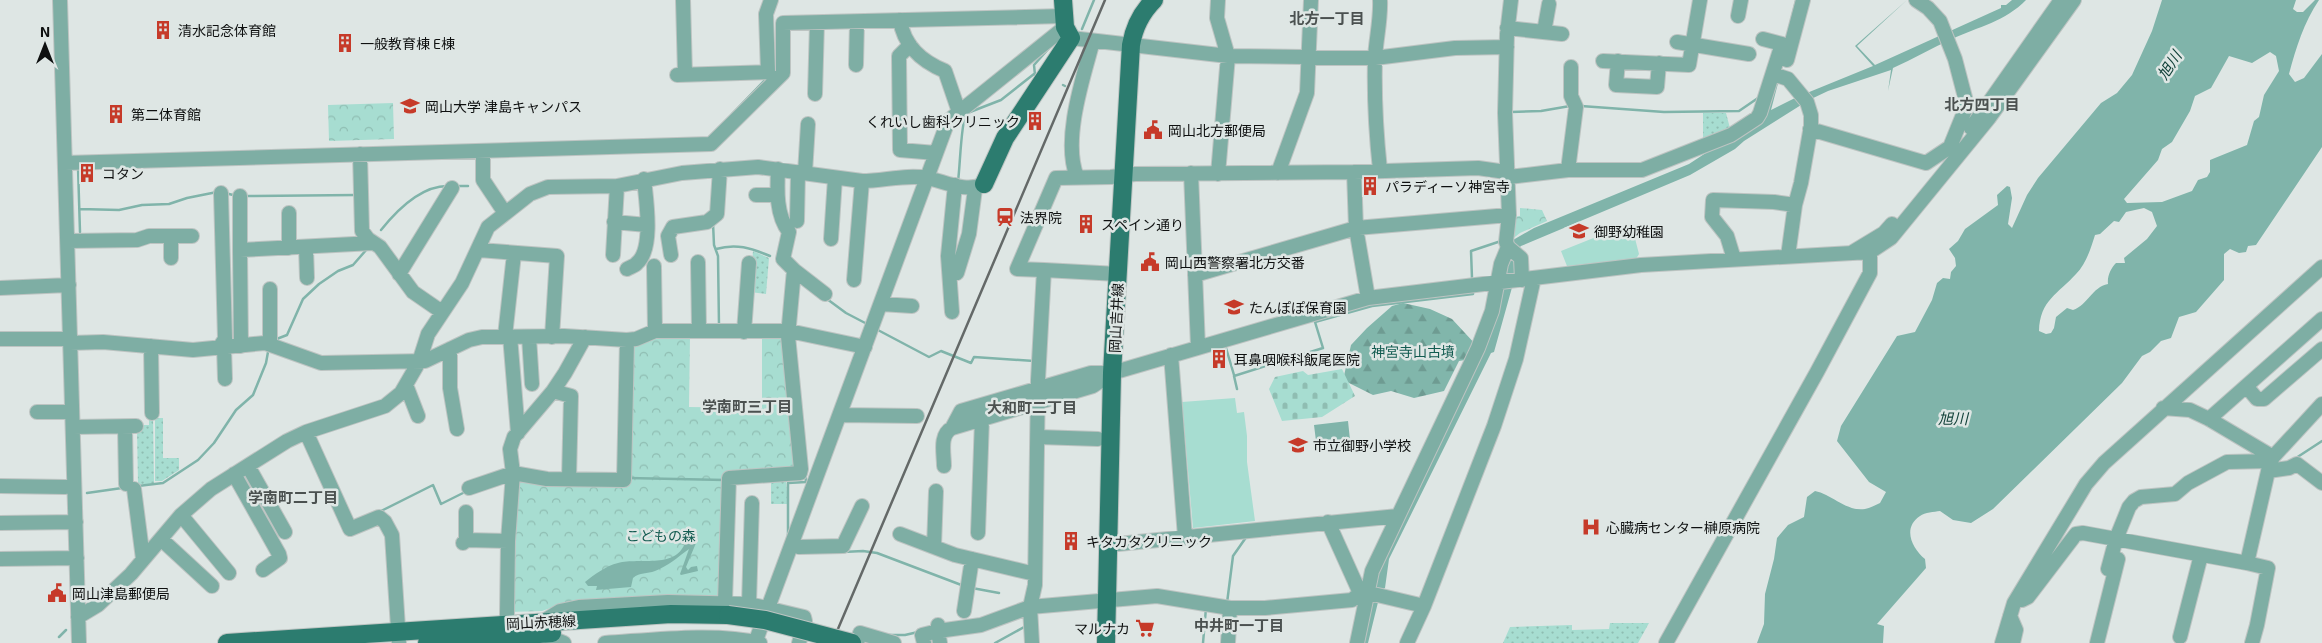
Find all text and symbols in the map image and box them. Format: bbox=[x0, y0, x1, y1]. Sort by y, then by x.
district label: 北方一丁目 bbox=[1289, 9, 1365, 27]
building icon: 清水記念体育館 bbox=[152, 19, 174, 41]
north arrow bbox=[20, 20, 70, 70]
place label: 清水記念体育館 bbox=[178, 22, 276, 39]
text: N bbox=[40, 23, 50, 40]
building icon: 一般教育棟 E棟 bbox=[334, 32, 356, 54]
place label: 一般教育棟 E棟 bbox=[360, 35, 455, 52]
water label: 旭川 bbox=[2153, 46, 2186, 82]
school or university icon: 岡山大学 津島キャンパス bbox=[399, 95, 421, 117]
district label: 北方四丁目 bbox=[1944, 95, 2020, 113]
place label: 岡山大学 津島キャンパス bbox=[425, 98, 582, 115]
building icon: 第二体育館 bbox=[105, 103, 127, 125]
place label: 第二体育館 bbox=[131, 106, 201, 123]
building icon: くれいし歯科クリニック bbox=[1024, 110, 1046, 132]
place label: くれいし歯科クリニック bbox=[866, 113, 1020, 130]
public building icon: 岡山北方郵便局 bbox=[1142, 119, 1164, 141]
place label: 岡山北方郵便局 bbox=[1168, 122, 1266, 139]
building icon: コタン bbox=[76, 162, 98, 184]
place label: コタン bbox=[102, 165, 144, 182]
building icon: パラディーソ神宮寺 bbox=[1359, 175, 1381, 197]
place label: パラディーソ神宮寺 bbox=[1385, 178, 1510, 195]
station icon: 法界院 bbox=[994, 206, 1016, 228]
place label: 法界院 bbox=[1020, 209, 1062, 226]
building icon: スペイン通り bbox=[1075, 213, 1097, 235]
place label: スペイン通り bbox=[1101, 216, 1184, 233]
school or university icon: 御野幼稚園 bbox=[1568, 220, 1590, 242]
place label: 御野幼稚園 bbox=[1594, 223, 1664, 240]
public building icon: 岡山西警察署北方交番 bbox=[1139, 251, 1161, 273]
place label: 岡山西警察署北方交番 bbox=[1165, 254, 1305, 271]
street label: 岡山吉井線 bbox=[1106, 283, 1126, 353]
school or university icon: たんぽぽ保育園 bbox=[1223, 296, 1245, 318]
place label: たんぽぽ保育園 bbox=[1249, 299, 1347, 316]
park label: 神宮寺山古墳 bbox=[1371, 343, 1455, 360]
building icon: 耳鼻咽喉科飯尾医院 bbox=[1208, 348, 1230, 370]
place label: 耳鼻咽喉科飯尾医院 bbox=[1234, 351, 1360, 368]
district label: 学南町三丁目 bbox=[702, 397, 792, 415]
district label: 大和町二丁目 bbox=[987, 398, 1077, 416]
water label: 旭川 bbox=[1938, 409, 1970, 427]
school or university icon: 市立御野小学校 bbox=[1287, 434, 1309, 456]
place label: 市立御野小学校 bbox=[1313, 437, 1411, 454]
district label: 学南町二丁目 bbox=[248, 488, 338, 506]
hospital icon: 心臓病センター榊原病院 bbox=[1580, 516, 1602, 538]
place label: 心臓病センター榊原病院 bbox=[1606, 519, 1760, 536]
park label: こどもの森 bbox=[626, 527, 696, 544]
building icon: キタカタクリニック bbox=[1060, 530, 1082, 552]
place label: キタカタクリニック bbox=[1086, 533, 1212, 550]
public building icon: 岡山津島郵便局 bbox=[46, 582, 68, 604]
place label: 岡山津島郵便局 bbox=[72, 585, 170, 602]
street label: 岡山赤穂線 bbox=[506, 612, 576, 632]
district label: 中井町一丁目 bbox=[1194, 616, 1284, 634]
supermarket icon: マルナカ bbox=[1134, 617, 1156, 639]
place label: マルナカ bbox=[1074, 620, 1130, 637]

